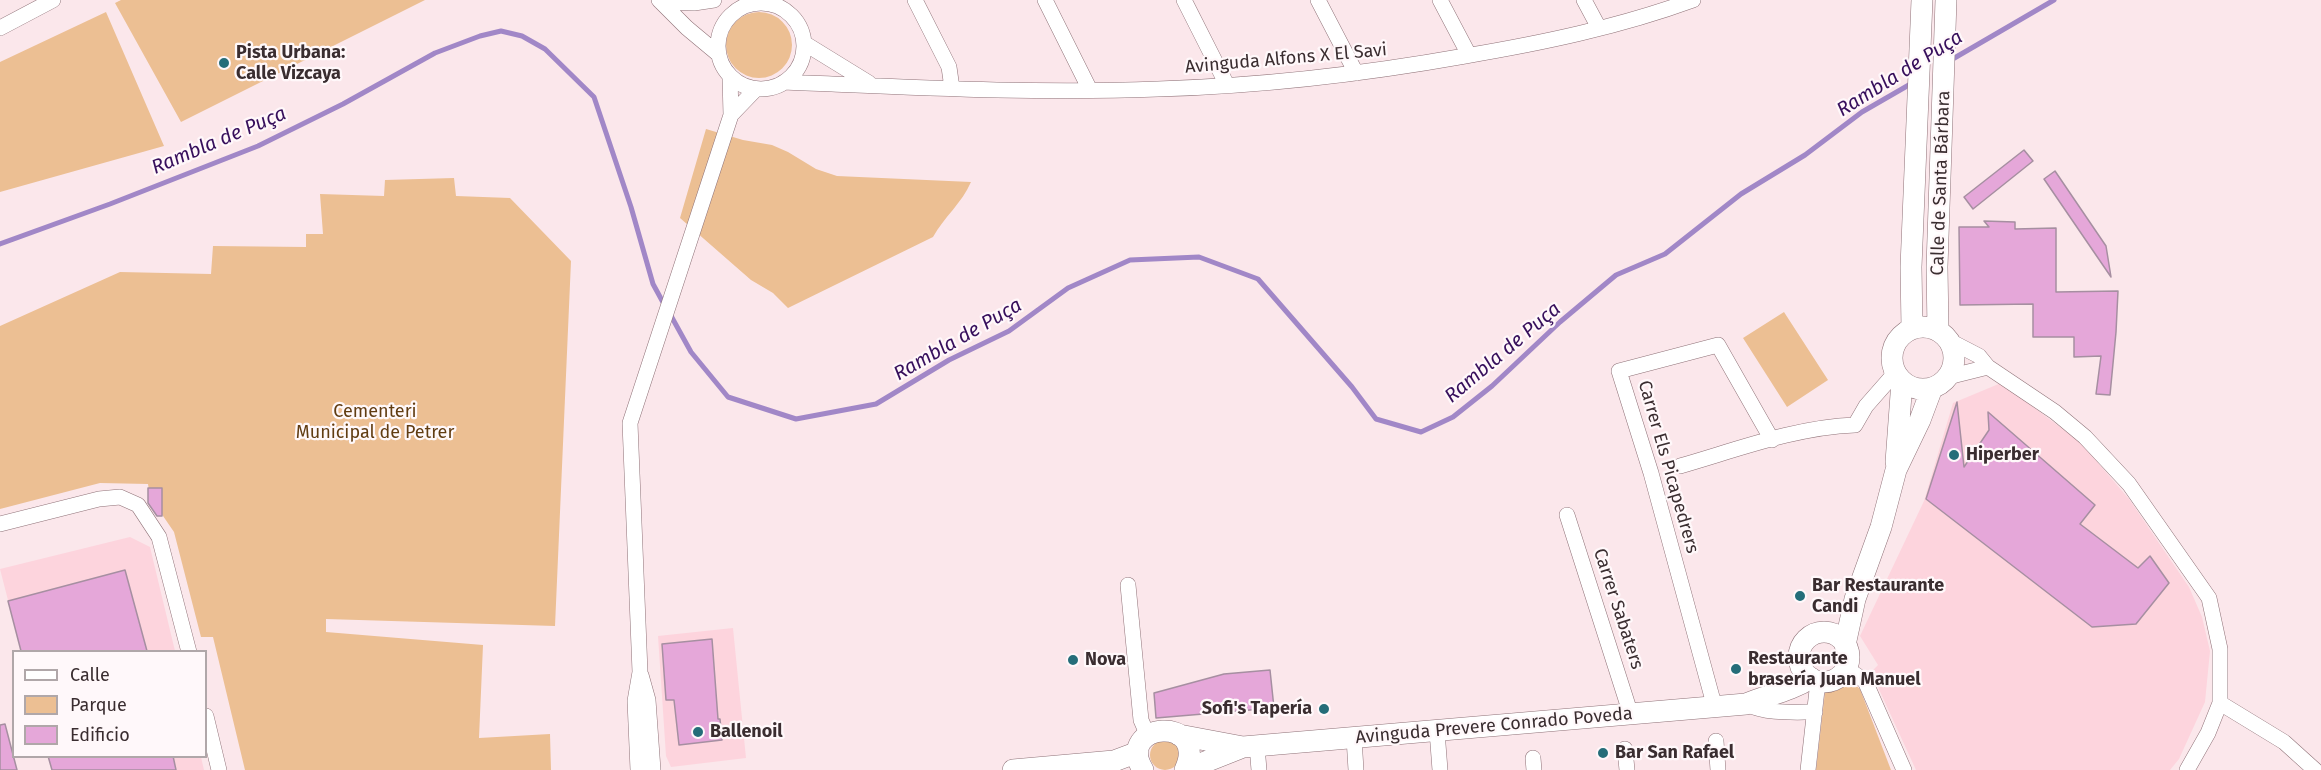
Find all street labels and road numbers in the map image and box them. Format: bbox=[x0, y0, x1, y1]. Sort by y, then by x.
street label: Avinguda Alfons X El Savi bbox=[1184, 39, 1388, 79]
street label: Calle de Santa Bárbara bbox=[1927, 90, 1955, 276]
street label: Carrer Els Picapedrers bbox=[1633, 378, 1703, 556]
street label: Carrer Sabaters bbox=[1588, 546, 1648, 672]
street label: Avinguda Prevere Conrado Poveda bbox=[1355, 703, 1633, 749]

